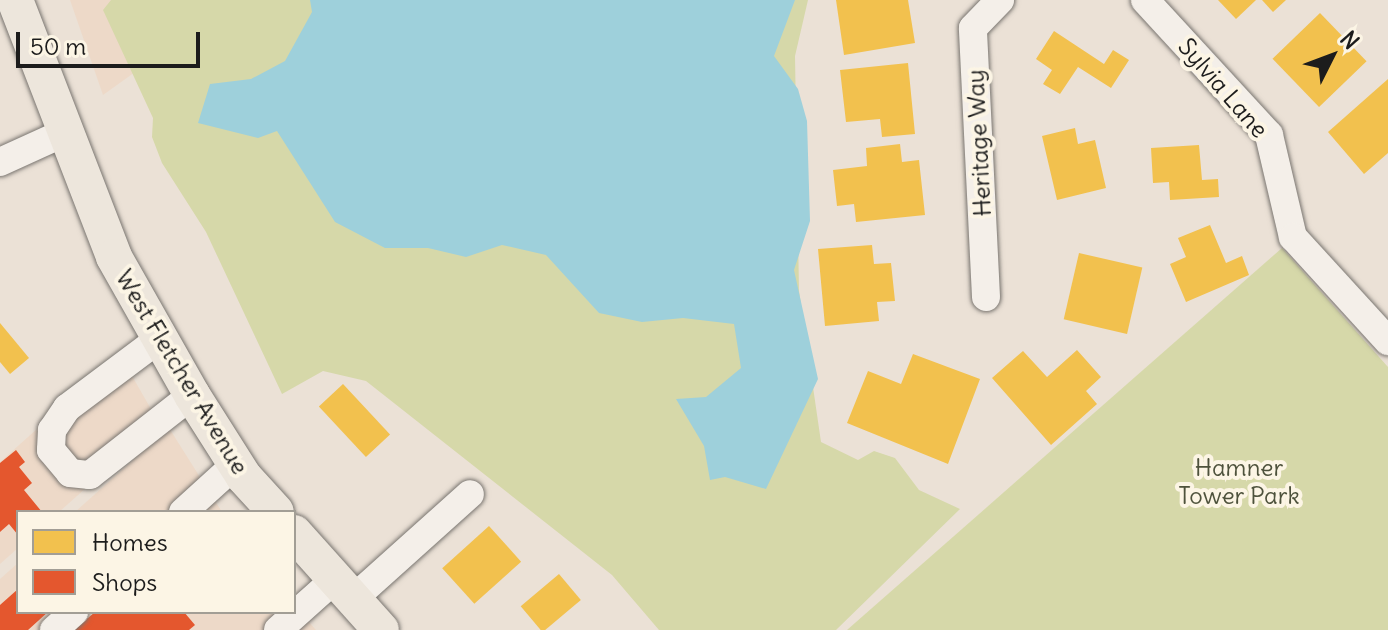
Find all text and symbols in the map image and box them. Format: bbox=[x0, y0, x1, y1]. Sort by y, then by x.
scale bar bbox=[20, 16, 204, 66]
north arrow bbox=[1292, 16, 1372, 96]
text: N bbox=[1334, 25, 1365, 55]
text: 50 m bbox=[30, 31, 86, 61]
street label: Sylvia Lane bbox=[1172, 32, 1274, 144]
street label: Heritage Way bbox=[961, 69, 997, 217]
street label: West Fletcher Avenue bbox=[110, 265, 254, 479]
park label: Hamner Tower Park bbox=[1178, 454, 1300, 510]
legend bbox=[16, 510, 296, 614]
text: Homes bbox=[92, 527, 168, 557]
text: Shops bbox=[92, 567, 157, 597]

